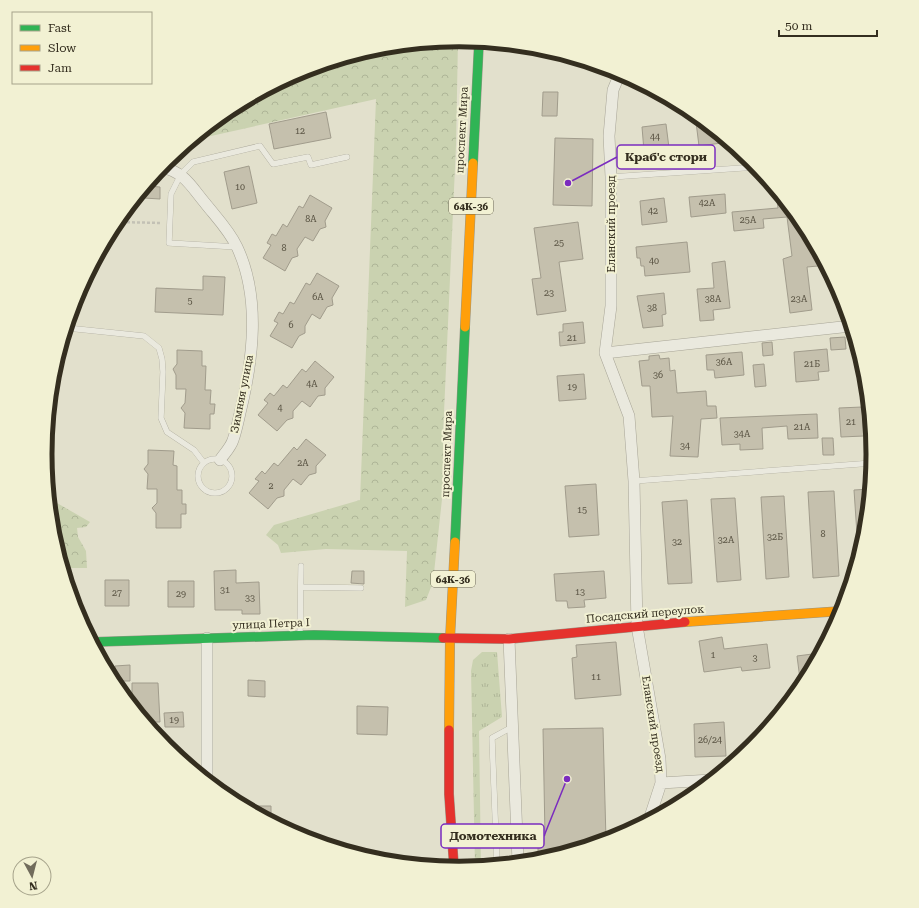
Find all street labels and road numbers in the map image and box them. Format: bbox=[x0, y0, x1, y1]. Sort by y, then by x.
street label: проспект Мира bbox=[453, 86, 471, 174]
street label: Еланский проезд bbox=[605, 175, 618, 273]
road number: 64К-36 bbox=[449, 198, 493, 214]
street label: Зимняя улица bbox=[228, 354, 256, 434]
street label: проспект Мира bbox=[439, 410, 455, 498]
road number: 64К-36 bbox=[431, 571, 475, 587]
street label: Посадский переулок bbox=[585, 602, 705, 626]
street label: улица Петра I bbox=[232, 616, 310, 632]
street label: Еланский проезд bbox=[639, 675, 667, 773]

